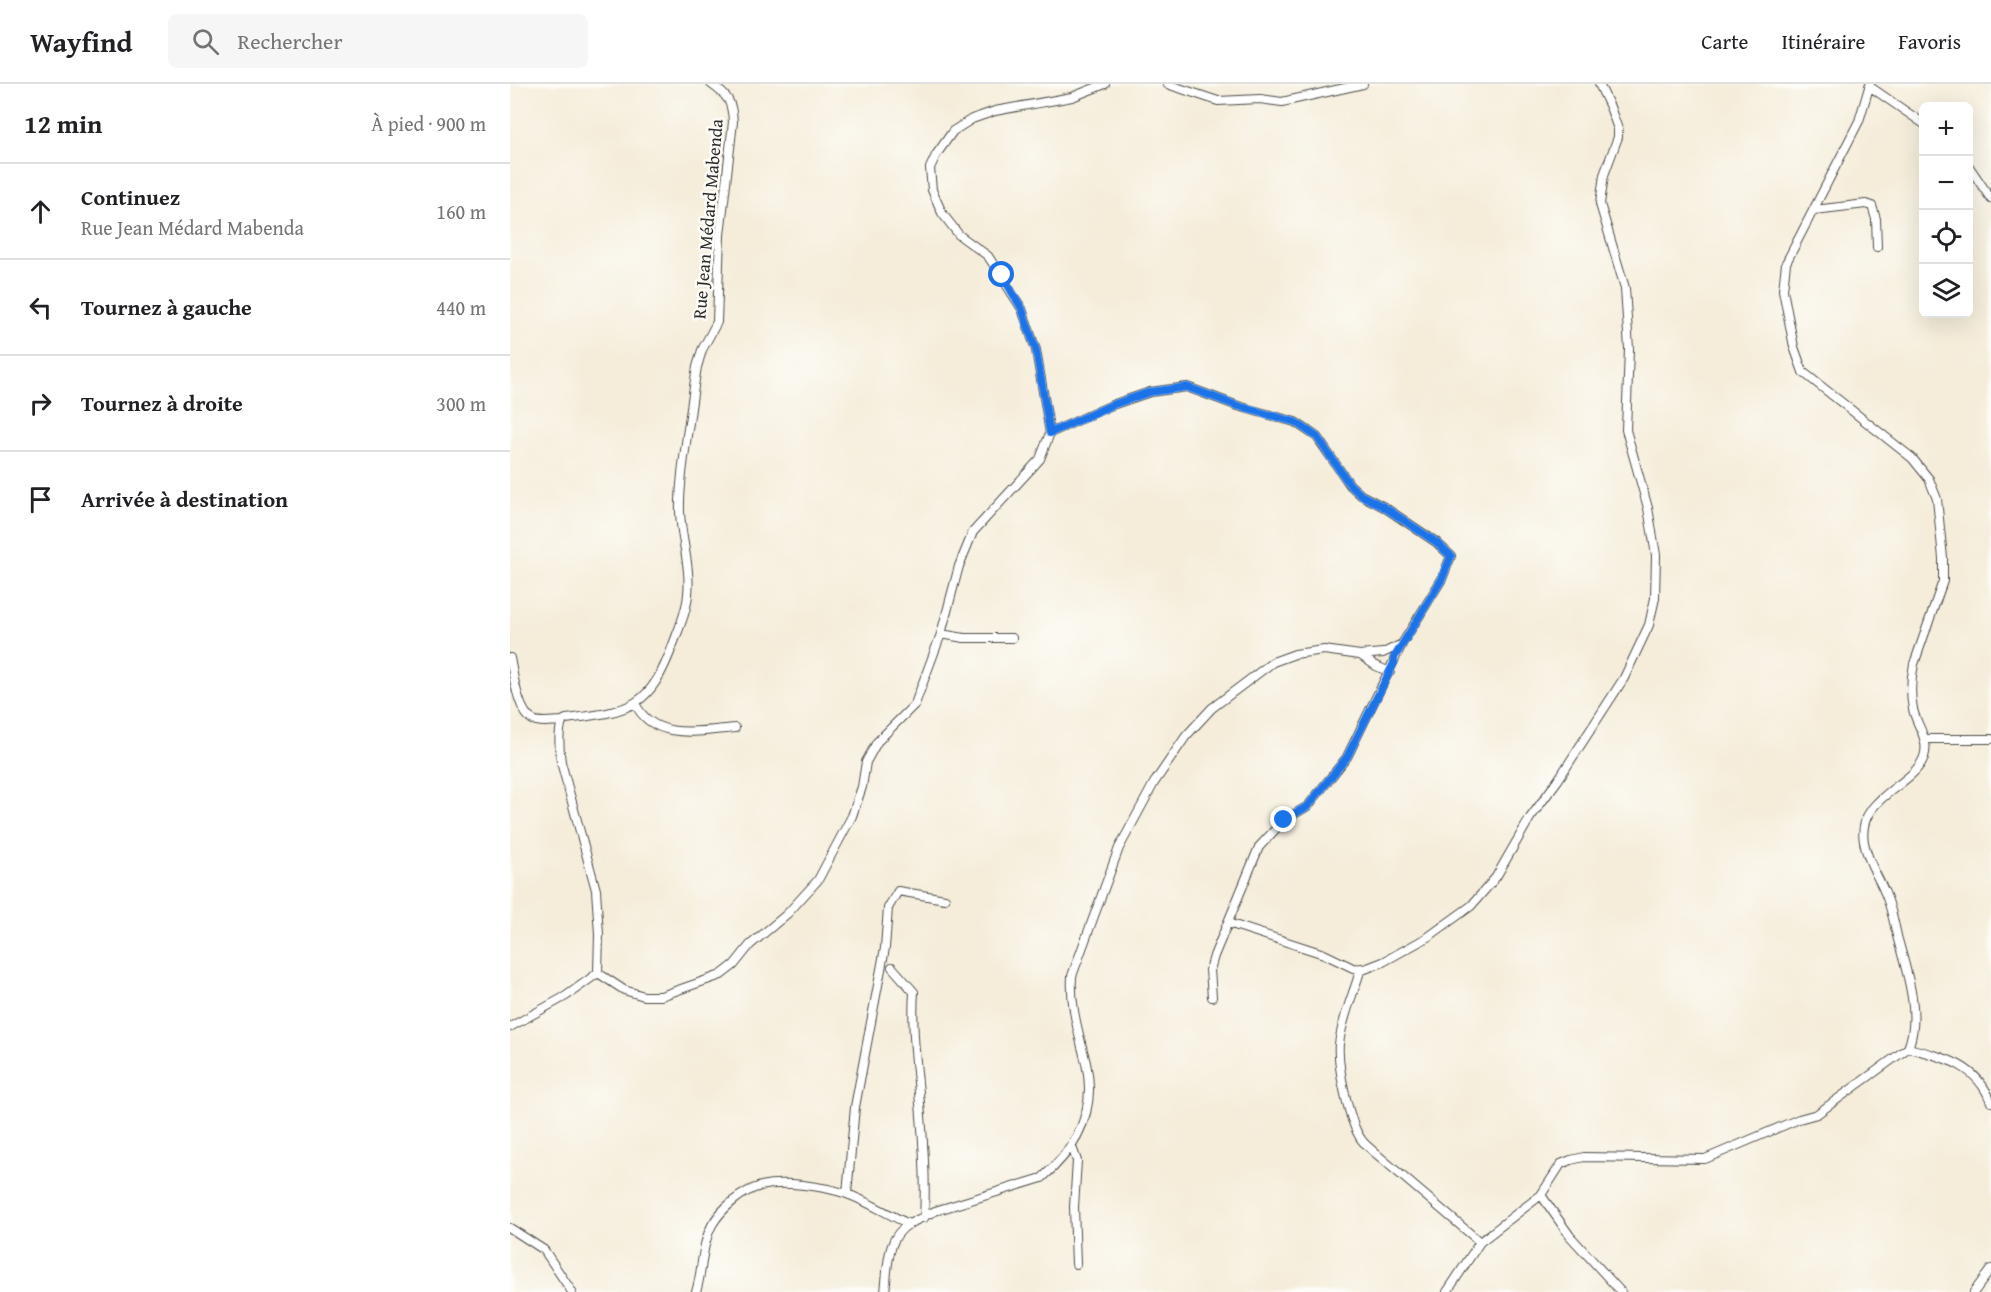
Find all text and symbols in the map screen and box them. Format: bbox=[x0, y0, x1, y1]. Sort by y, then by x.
search box bbox=[168, 14, 588, 68]
text: Wayfind bbox=[30, 21, 132, 62]
icon: search bbox=[189, 25, 222, 58]
text: Rechercher bbox=[237, 25, 342, 57]
text: Carte bbox=[1701, 26, 1748, 57]
text: Itinéraire bbox=[1781, 26, 1865, 57]
text: Favoris bbox=[1898, 26, 1961, 57]
map controls bbox=[1919, 102, 1973, 318]
button: + bbox=[1919, 102, 1973, 156]
text: 12 min bbox=[24, 104, 102, 143]
text: À pied · 900 m bbox=[371, 109, 486, 138]
street label: Rue Jean Médard Mabenda bbox=[685, 117, 730, 320]
button: − bbox=[1919, 156, 1973, 210]
text: Continuez bbox=[81, 181, 180, 213]
icon: ahead bbox=[24, 195, 57, 228]
text: 160 m bbox=[436, 197, 486, 226]
button: locate bbox=[1919, 210, 1973, 264]
text: Rue Jean Médard Mabenda bbox=[81, 213, 304, 242]
route start bbox=[988, 261, 1014, 287]
button: layers bbox=[1919, 264, 1973, 318]
icon: left bbox=[24, 291, 57, 324]
text: Tournez à gauche bbox=[81, 291, 252, 323]
text: 440 m bbox=[436, 293, 486, 322]
icon: right bbox=[24, 387, 57, 420]
text: Tournez à droite bbox=[81, 387, 243, 419]
text: 300 m bbox=[436, 389, 486, 418]
icon: arrive bbox=[24, 483, 57, 516]
text: Arrivée à destination bbox=[81, 483, 288, 515]
route end bbox=[1270, 806, 1296, 832]

